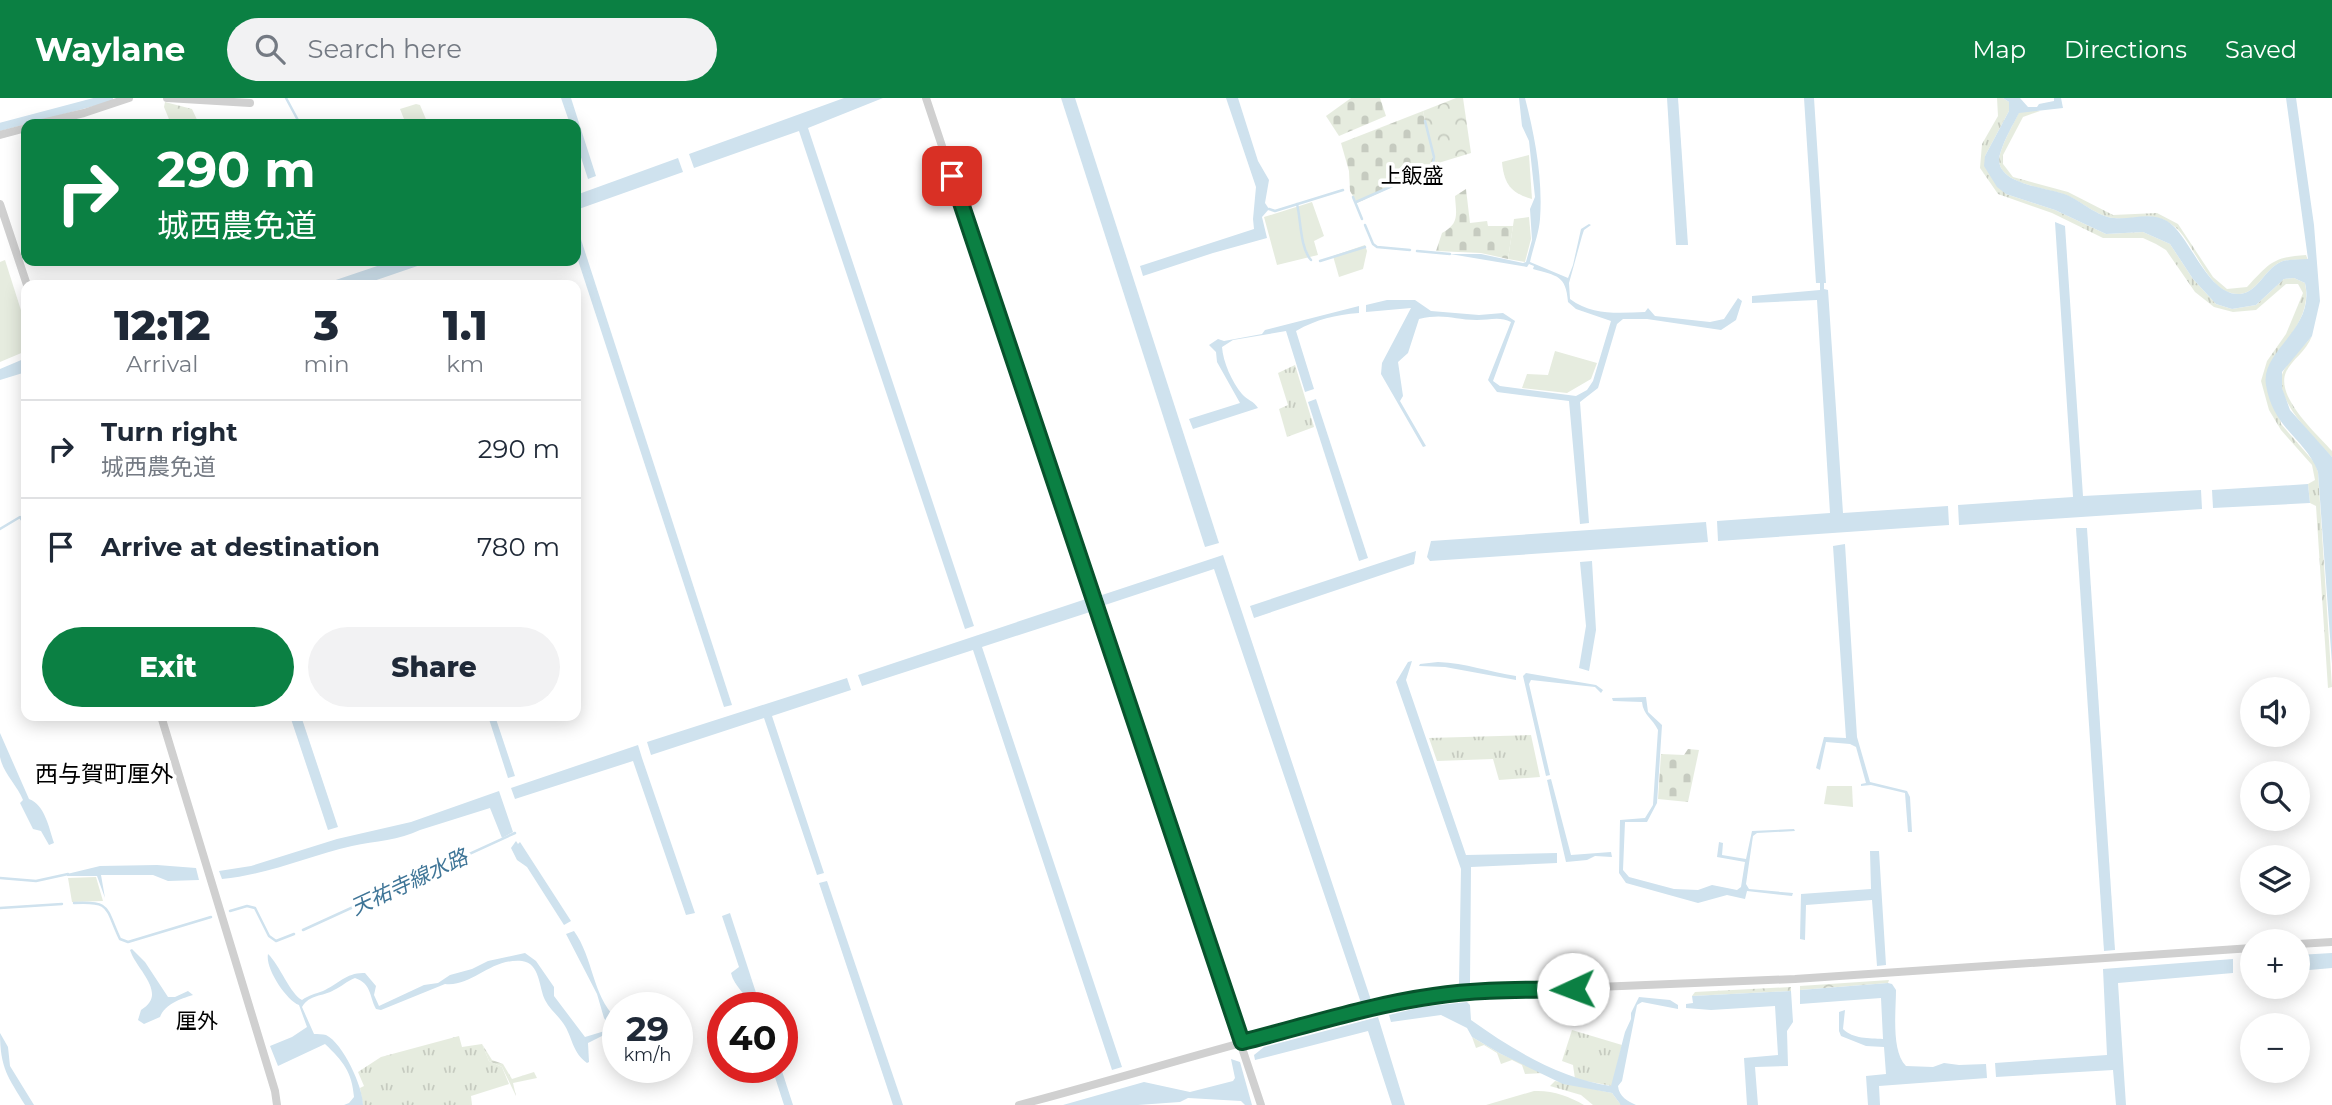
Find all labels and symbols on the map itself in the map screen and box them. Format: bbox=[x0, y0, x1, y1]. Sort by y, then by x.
pin bbox=[922, 146, 982, 206]
district label: 上飯盛 bbox=[1381, 163, 1444, 188]
district label: 西与賀町厘外 bbox=[35, 760, 174, 788]
water label: 天祐寺線水路 bbox=[347, 843, 473, 920]
position arrow bbox=[1536, 952, 1610, 1026]
speed limit sign: 40 bbox=[707, 992, 798, 1083]
district label: 厘外 bbox=[176, 1008, 218, 1033]

